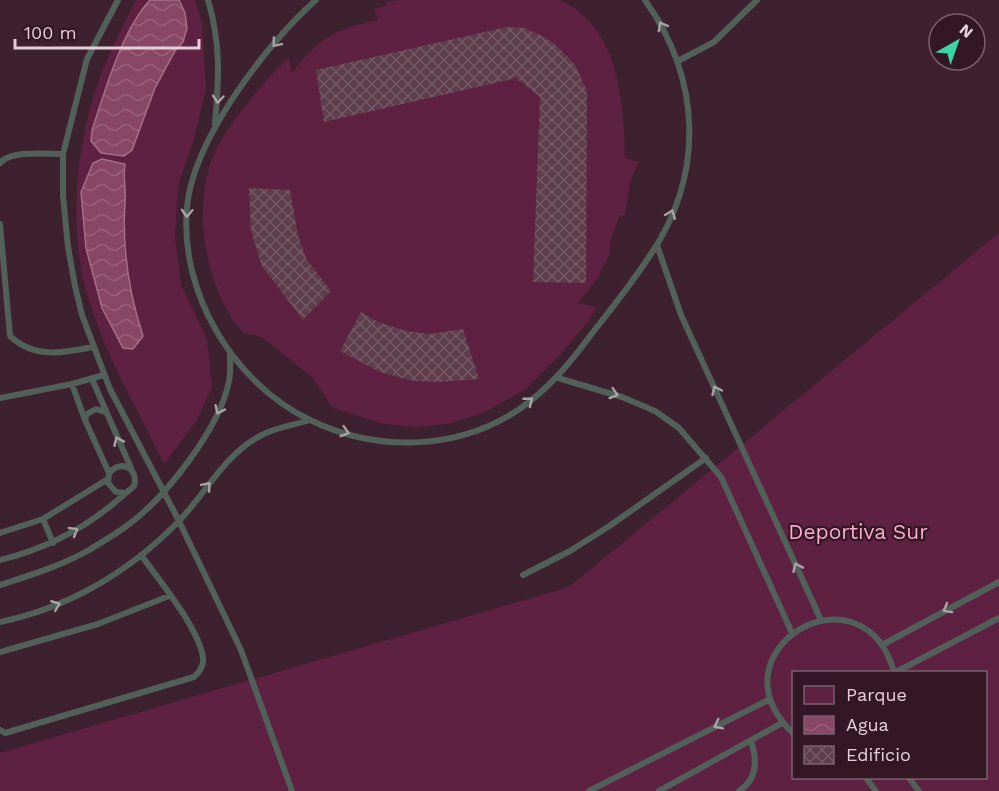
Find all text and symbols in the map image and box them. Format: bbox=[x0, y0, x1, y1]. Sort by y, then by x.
scale bar bbox=[15, 12, 200, 50]
north arrow bbox=[927, 12, 987, 72]
text: N bbox=[956, 20, 977, 42]
text: 100 m bbox=[24, 22, 77, 43]
one-way arrow bbox=[658, 22, 669, 33]
one-way arrow bbox=[272, 36, 283, 47]
one-way arrow bbox=[212, 95, 225, 104]
one-way arrow bbox=[181, 208, 194, 217]
one-way arrow bbox=[664, 209, 676, 220]
one-way arrow bbox=[712, 385, 724, 396]
one-way arrow bbox=[608, 387, 619, 399]
one-way arrow bbox=[522, 398, 533, 409]
one-way arrow bbox=[214, 404, 226, 415]
one-way arrow bbox=[339, 425, 350, 437]
one-way arrow bbox=[114, 436, 126, 447]
one-way arrow bbox=[200, 482, 211, 493]
park label: Deportiva Sur bbox=[788, 519, 928, 544]
one-way arrow bbox=[68, 527, 78, 539]
one-way arrow bbox=[793, 562, 805, 573]
one-way arrow bbox=[50, 600, 61, 612]
one-way arrow bbox=[943, 602, 953, 613]
legend bbox=[792, 671, 987, 779]
text: Parque bbox=[846, 684, 907, 705]
text: Agua bbox=[846, 714, 889, 735]
one-way arrow bbox=[713, 718, 724, 730]
text: Edificio bbox=[846, 744, 911, 765]

